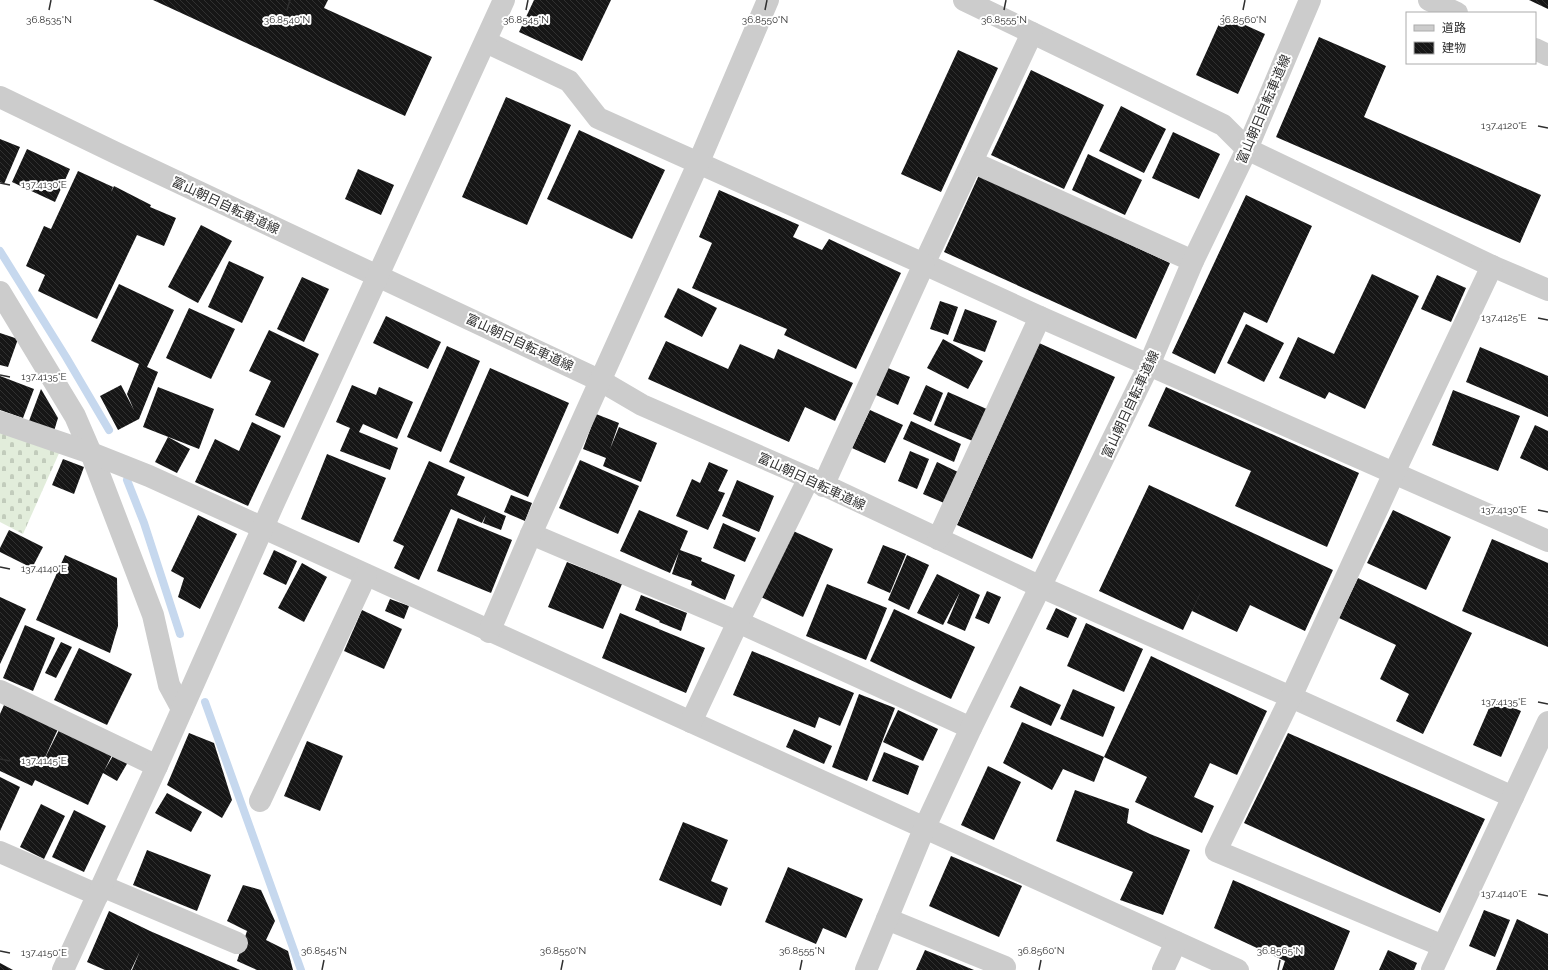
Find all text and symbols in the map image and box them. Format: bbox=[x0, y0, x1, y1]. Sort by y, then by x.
legend bbox=[1406, 12, 1536, 64]
text: 36.8535°N bbox=[26, 14, 72, 25]
text: 36.8540°N bbox=[264, 14, 310, 25]
text: 36.8545°N bbox=[503, 14, 549, 25]
text: 36.8550°N bbox=[742, 14, 788, 25]
text: 36.8555°N bbox=[981, 14, 1027, 25]
text: 36.8560°N bbox=[1220, 14, 1266, 25]
text: 道路 bbox=[1442, 21, 1466, 35]
text: 建物 bbox=[1442, 41, 1466, 55]
street label: 富山朝日自転車道線 bbox=[1234, 52, 1293, 166]
text: 137.4120°E bbox=[1481, 120, 1527, 131]
street label: 富山朝日自転車道線 bbox=[170, 174, 282, 237]
text: 137.4130°E bbox=[21, 179, 67, 190]
street label: 富山朝日自転車道線 bbox=[464, 311, 576, 374]
text: 137.4125°E bbox=[1481, 312, 1527, 323]
street label: 富山朝日自転車道線 bbox=[1099, 348, 1162, 460]
text: 137.4135°E bbox=[21, 371, 67, 382]
street label: 富山朝日自転車道線 bbox=[756, 450, 868, 513]
text: 137.4130°E bbox=[1481, 504, 1527, 515]
text: 137.4140°E bbox=[21, 563, 67, 574]
text: 137.4135°E bbox=[1481, 696, 1527, 707]
text: 137.4145°E bbox=[21, 755, 67, 766]
text: 137.4140°E bbox=[1481, 888, 1527, 899]
text: 36.8545°N bbox=[301, 945, 347, 956]
text: 36.8550°N bbox=[540, 945, 586, 956]
text: 36.8555°N bbox=[779, 945, 825, 956]
text: 36.8560°N bbox=[1018, 945, 1064, 956]
text: 36.8565°N bbox=[1257, 945, 1303, 956]
text: 137.4150°E bbox=[21, 947, 67, 958]

